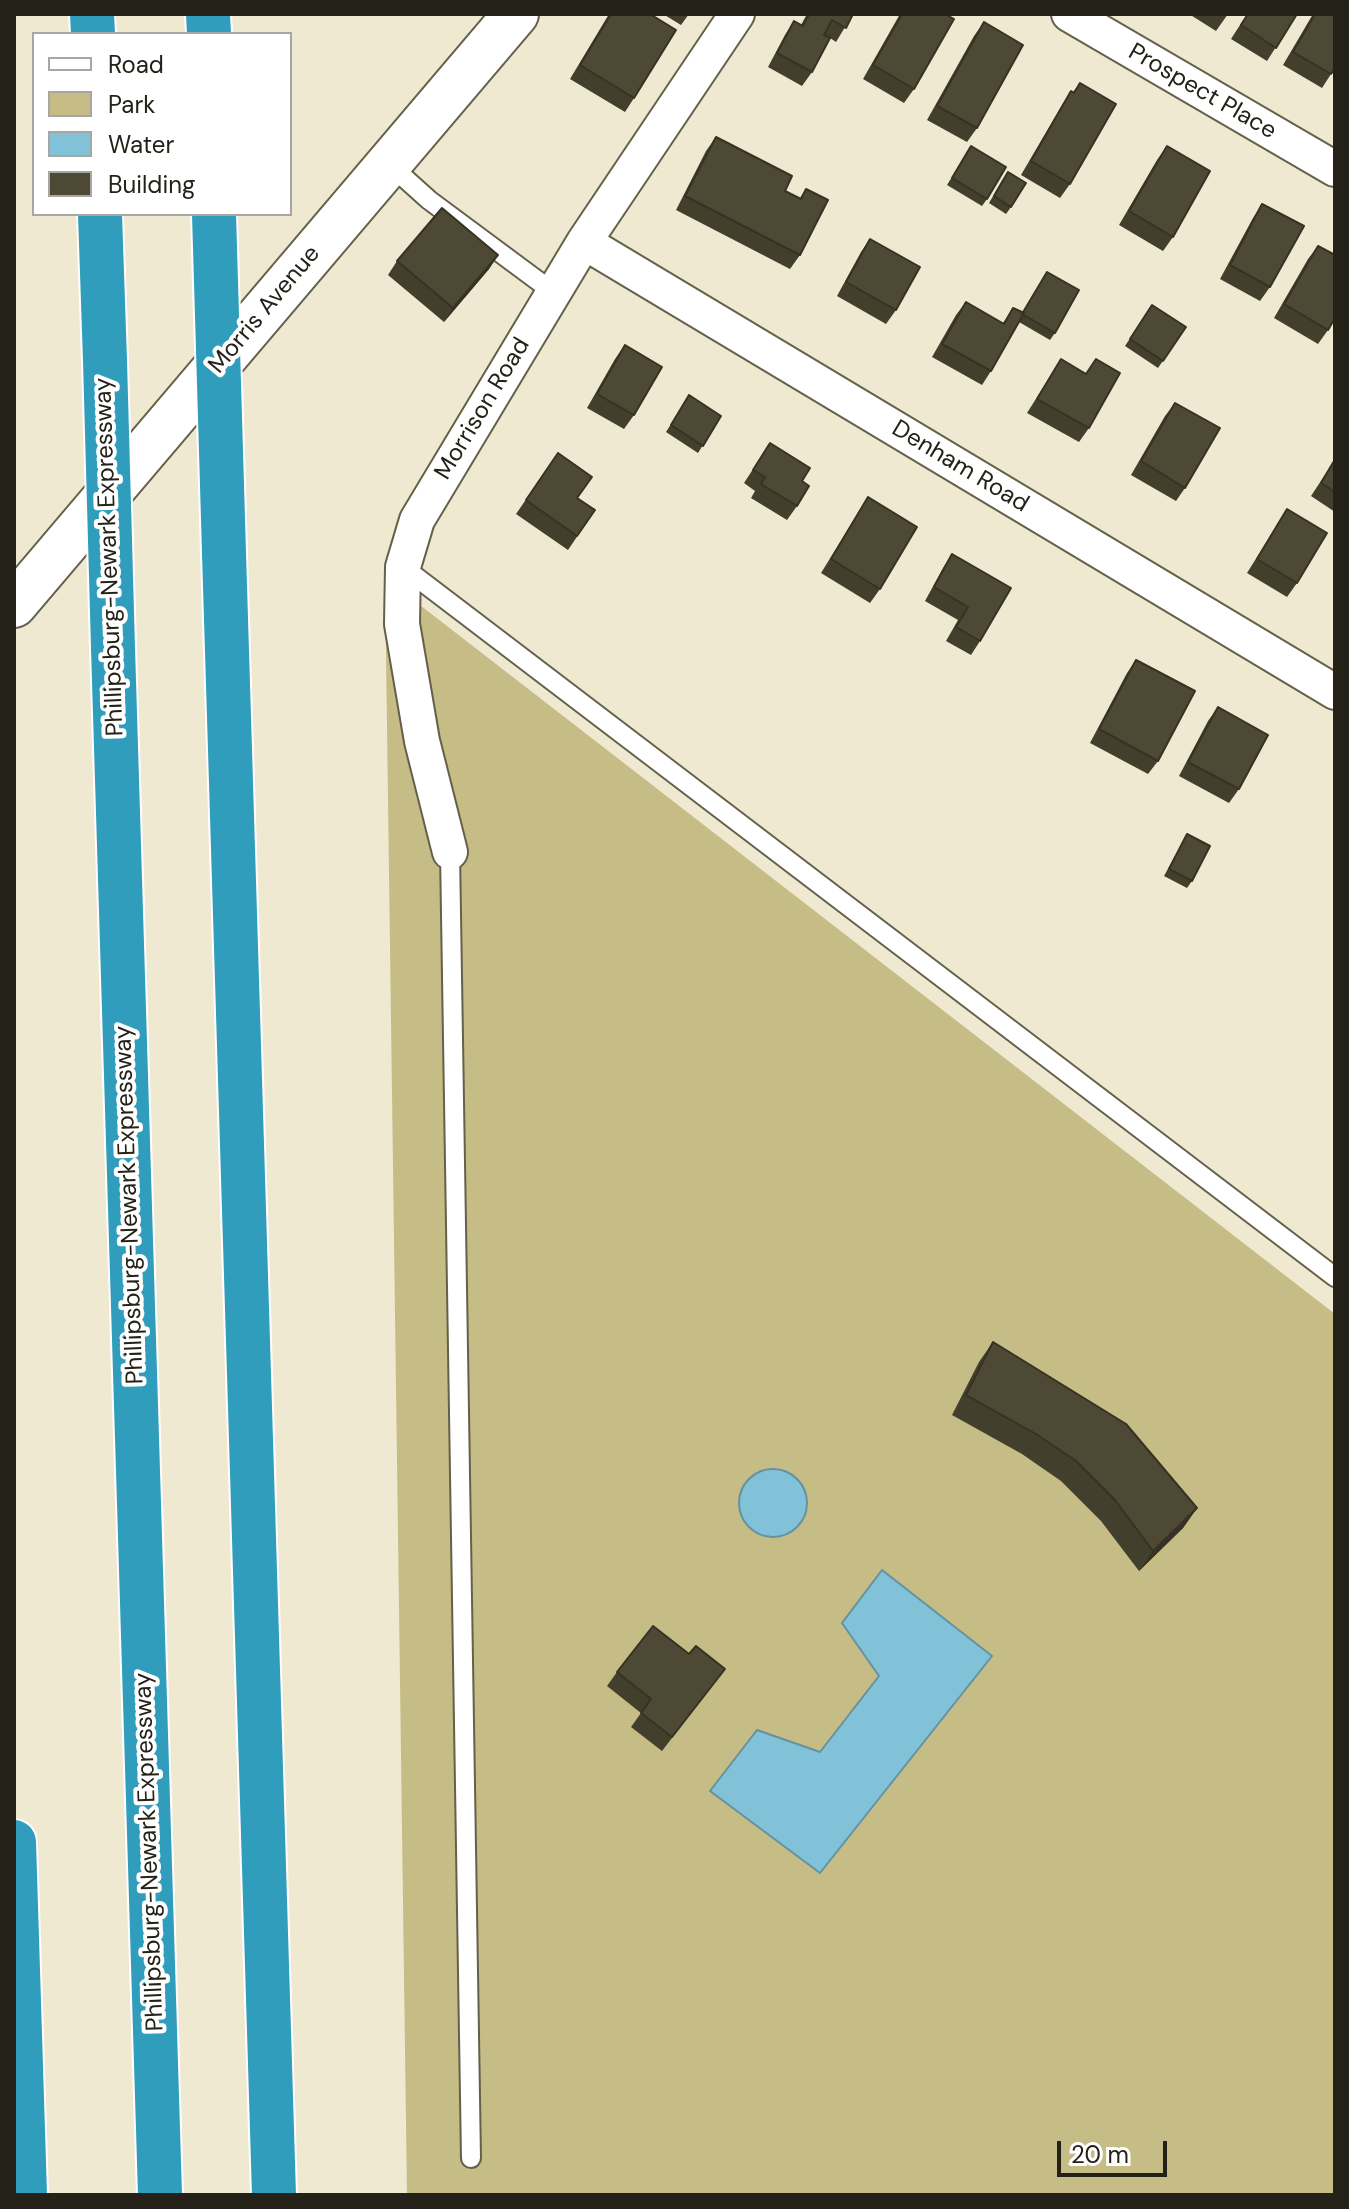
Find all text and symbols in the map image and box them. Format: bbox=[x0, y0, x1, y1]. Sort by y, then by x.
legend bbox=[32, 32, 292, 216]
street label: Prospect Place bbox=[1123, 38, 1281, 146]
text: Road bbox=[108, 49, 164, 80]
text: Park bbox=[108, 89, 155, 120]
text: Water bbox=[108, 129, 174, 160]
text: Building bbox=[108, 169, 195, 200]
street label: Morris Avenue bbox=[203, 240, 327, 380]
street label: Morrison Road bbox=[429, 333, 537, 485]
street label: Phillipsburg-Newark Expressway bbox=[89, 377, 131, 737]
street label: Denham Road bbox=[886, 415, 1034, 519]
street label: Phillipsburg-Newark Expressway bbox=[109, 1025, 151, 1385]
street label: Phillipsburg-Newark Expressway bbox=[129, 1672, 171, 2032]
scale bar bbox=[1061, 2125, 1171, 2175]
text: 20 m bbox=[1071, 2139, 1129, 2170]

